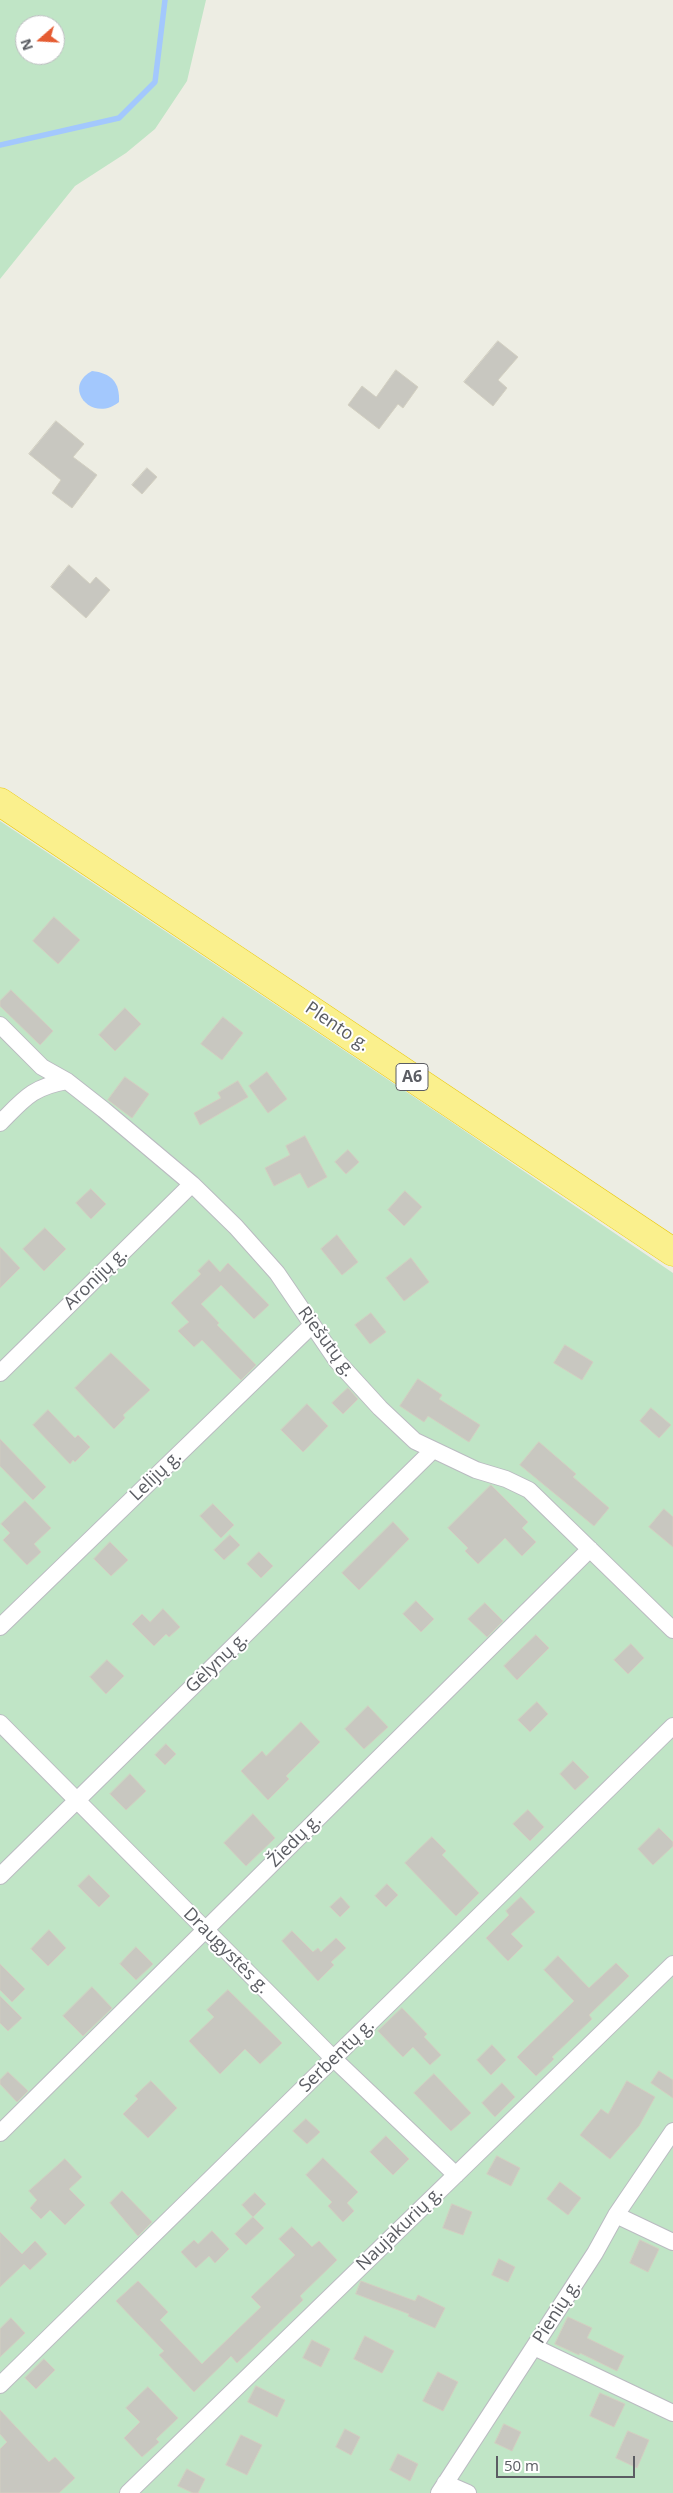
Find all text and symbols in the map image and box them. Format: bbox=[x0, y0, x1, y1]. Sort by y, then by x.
north arrow bbox=[15, 15, 65, 65]
text: N bbox=[15, 36, 37, 53]
street label: Plento g. bbox=[301, 998, 373, 1056]
road number: A6 bbox=[396, 1064, 428, 1090]
street label: Aronijų g. bbox=[60, 1243, 132, 1315]
street label: Riešutų g. bbox=[293, 1303, 359, 1381]
street label: Lelijų g. bbox=[126, 1446, 186, 1506]
street label: Gėlynų g. bbox=[181, 1628, 253, 1698]
street label: Žiedų g. bbox=[264, 1810, 326, 1872]
street label: Draugystės g. bbox=[178, 1903, 274, 1999]
street label: Serbentų g. bbox=[295, 2015, 379, 2097]
street label: Naujakurių g. bbox=[352, 2182, 448, 2276]
street label: Pienių g. bbox=[529, 2276, 585, 2348]
scale bar bbox=[498, 2446, 637, 2478]
text: 50 m bbox=[504, 2455, 539, 2475]

